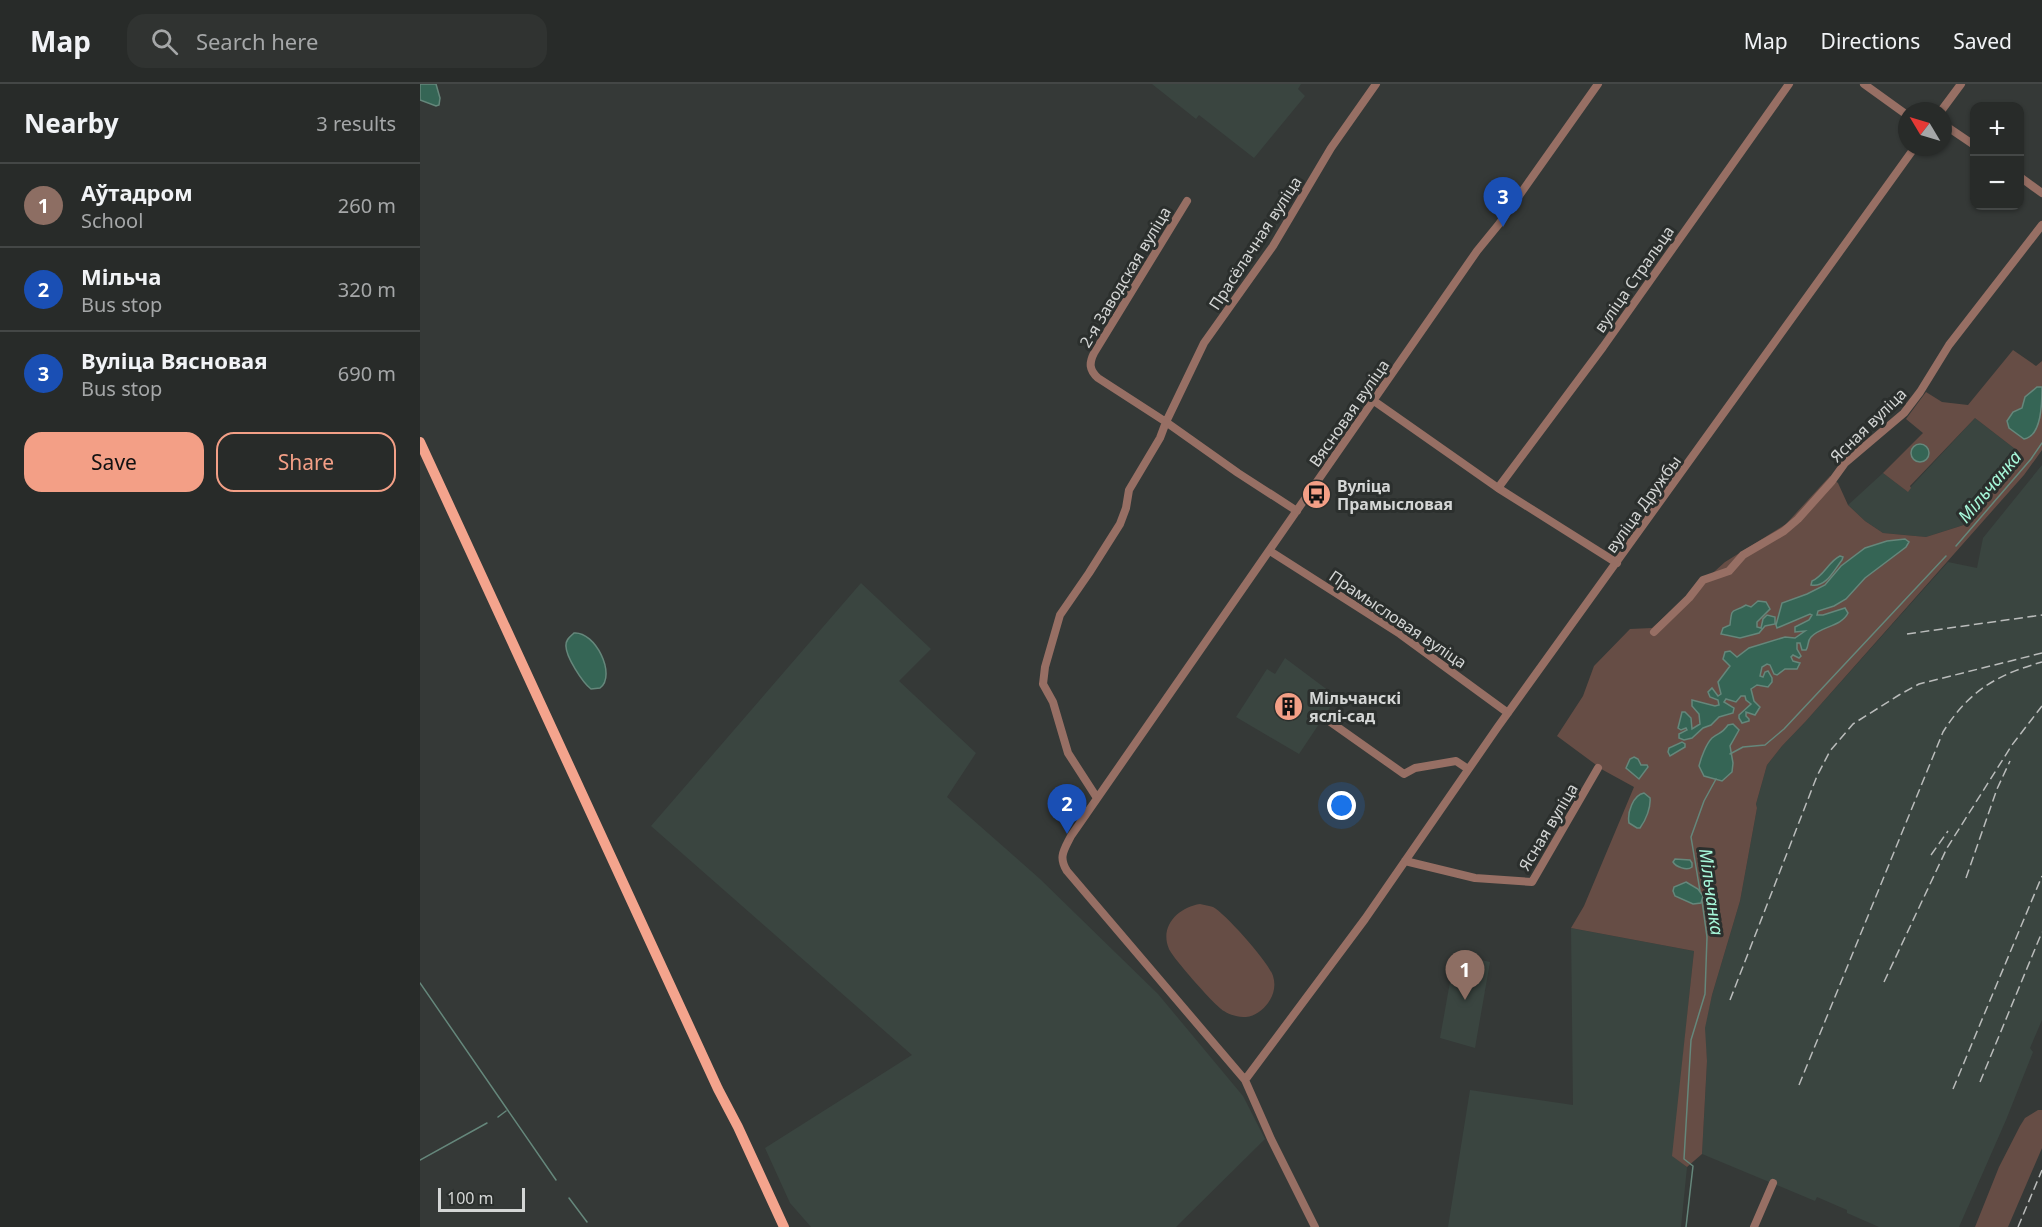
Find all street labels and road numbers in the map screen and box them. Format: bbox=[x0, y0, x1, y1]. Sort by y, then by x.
street label: Прасёлачная вуліца bbox=[1204, 172, 1306, 314]
street label: 2-я Заводская вуліца bbox=[1074, 202, 1176, 352]
street label: вуліца Стральца bbox=[1589, 221, 1679, 337]
street label: Вясновая вуліца bbox=[1304, 355, 1394, 471]
street label: Ясная вуліца bbox=[1825, 383, 1911, 467]
street label: вуліца Дружбы bbox=[1600, 451, 1686, 557]
street label: Прамысловая вуліца bbox=[1325, 565, 1471, 673]
street label: Ясная вуліца bbox=[1513, 779, 1583, 875]

